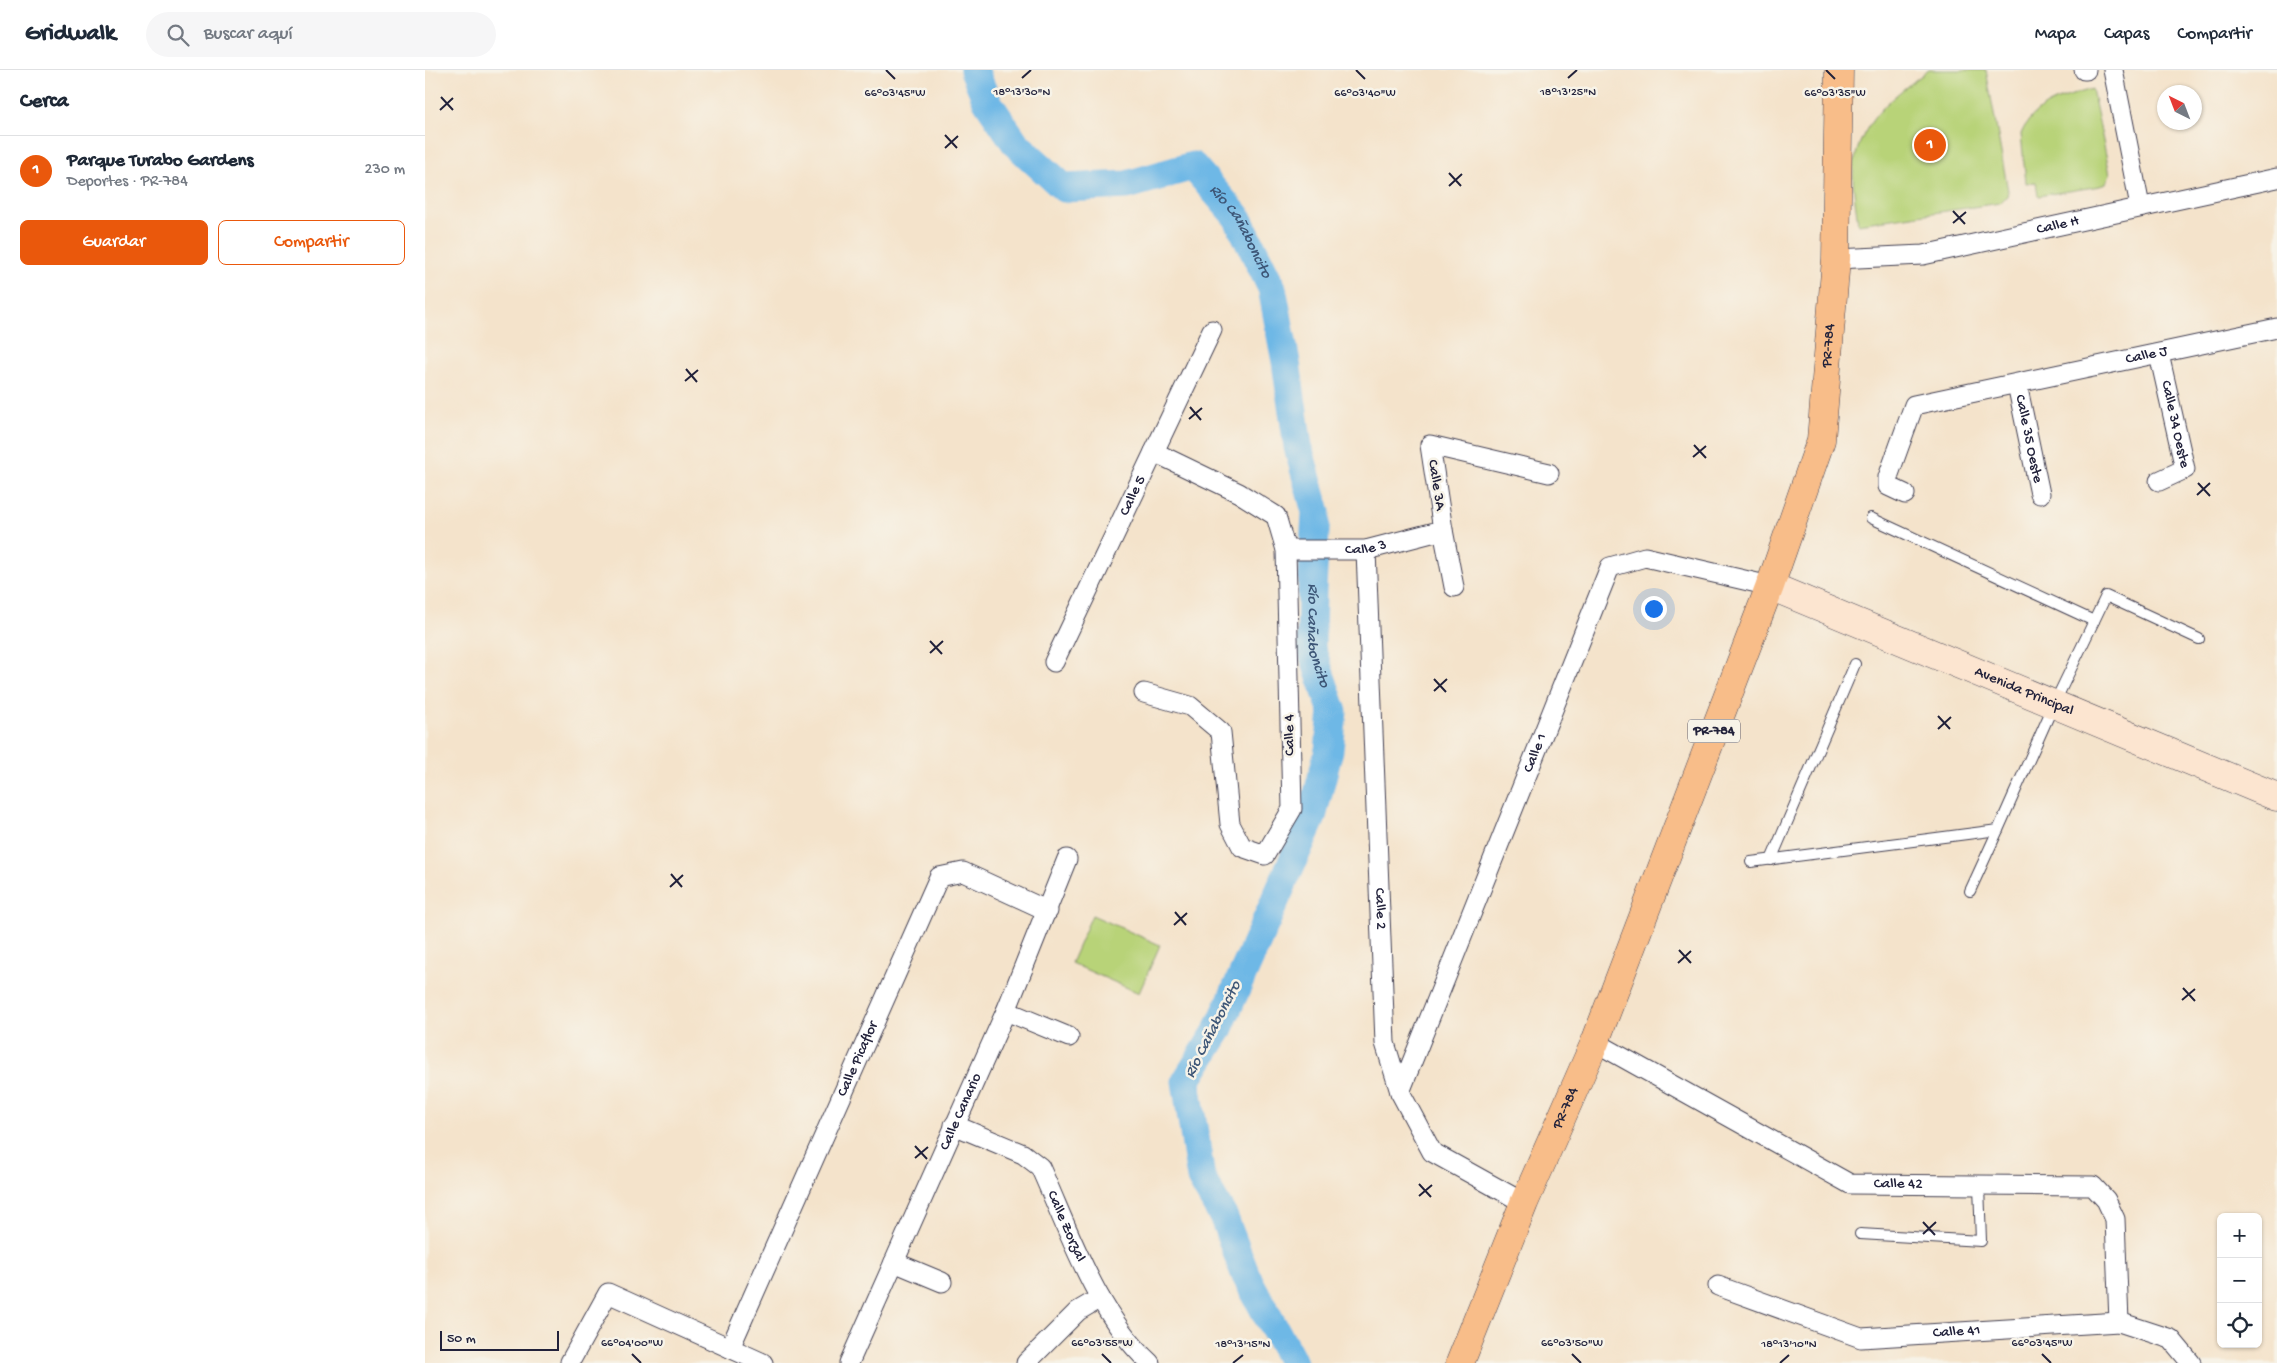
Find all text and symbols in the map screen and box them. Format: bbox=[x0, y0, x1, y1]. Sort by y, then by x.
search box bbox=[146, 12, 496, 57]
text: Gridwalk bbox=[25, 20, 116, 49]
icon: search bbox=[164, 21, 192, 49]
text: Buscar aquí bbox=[204, 23, 293, 46]
text: Mapa bbox=[2035, 24, 2076, 45]
text: Capas bbox=[2104, 24, 2149, 45]
text: Compartir bbox=[2177, 24, 2252, 45]
north arrow bbox=[2157, 85, 2202, 130]
text: 18°13'30"N bbox=[993, 86, 1051, 100]
text: 18°13'25"N bbox=[1539, 86, 1596, 100]
text: 66°03'45"W bbox=[865, 87, 925, 101]
text: 66°03'40"W bbox=[1334, 87, 1396, 101]
text: 66°03'35"W bbox=[1804, 87, 1866, 101]
text: Cerca bbox=[20, 90, 68, 115]
pin: 1 bbox=[1914, 126, 1946, 164]
text: Parque Turabo Gardens bbox=[67, 150, 253, 173]
text: 1 bbox=[33, 161, 39, 180]
text: 230 m bbox=[365, 161, 405, 180]
text: Deportes · PR-784 bbox=[67, 173, 188, 192]
water label: Río Cañaboncito bbox=[1204, 181, 1276, 282]
street label: Calle H bbox=[2035, 212, 2081, 239]
button: Guardar bbox=[20, 220, 208, 265]
button: Compartir bbox=[218, 220, 405, 265]
street label: PR-784 bbox=[1818, 323, 1840, 369]
street label: Calle J bbox=[2124, 342, 2170, 369]
street label: Calle 34 Oeste bbox=[2156, 379, 2194, 470]
street label: Calle 35 Oeste bbox=[2010, 393, 2047, 485]
street label: Calle 3A bbox=[1423, 458, 1449, 513]
street label: Calle 5 bbox=[1116, 473, 1150, 519]
street label: Calle 3 bbox=[1345, 536, 1389, 559]
water label: Río Cañaboncito bbox=[1301, 583, 1334, 691]
your location bbox=[1641, 596, 1667, 622]
street label: Avenida Principal bbox=[1972, 663, 2076, 720]
street label: Calle 4 bbox=[1281, 714, 1299, 756]
road number: PR-784 bbox=[1688, 719, 1740, 742]
street label: Calle 1 bbox=[1520, 731, 1551, 775]
street label: Calle 2 bbox=[1370, 888, 1390, 930]
water label: Río Cañaboncito bbox=[1181, 978, 1247, 1082]
street label: Calle Picaflor bbox=[834, 1017, 883, 1100]
street label: Calle Canario bbox=[936, 1070, 986, 1153]
street label: PR-784 bbox=[1548, 1084, 1583, 1133]
street label: Calle 42 bbox=[1874, 1175, 1923, 1194]
street label: Calle Zorzal bbox=[1043, 1188, 1089, 1265]
map controls bbox=[2217, 1213, 2262, 1348]
button: + bbox=[2217, 1213, 2262, 1258]
button: − bbox=[2217, 1258, 2262, 1303]
button: locate bbox=[2217, 1303, 2262, 1348]
street label: Calle 41 bbox=[1932, 1322, 1981, 1343]
scale bar bbox=[440, 1328, 559, 1351]
text: 50 m bbox=[447, 1331, 476, 1348]
text: 66°04'00"W bbox=[601, 1337, 663, 1351]
text: 66°03'55"W bbox=[1071, 1337, 1133, 1351]
text: 66°03'50"W bbox=[1541, 1337, 1603, 1351]
text: 66°03'45"W bbox=[2012, 1337, 2072, 1351]
text: 18°13'15"N bbox=[1215, 1338, 1271, 1352]
text: 18°13'10"N bbox=[1760, 1338, 1817, 1352]

